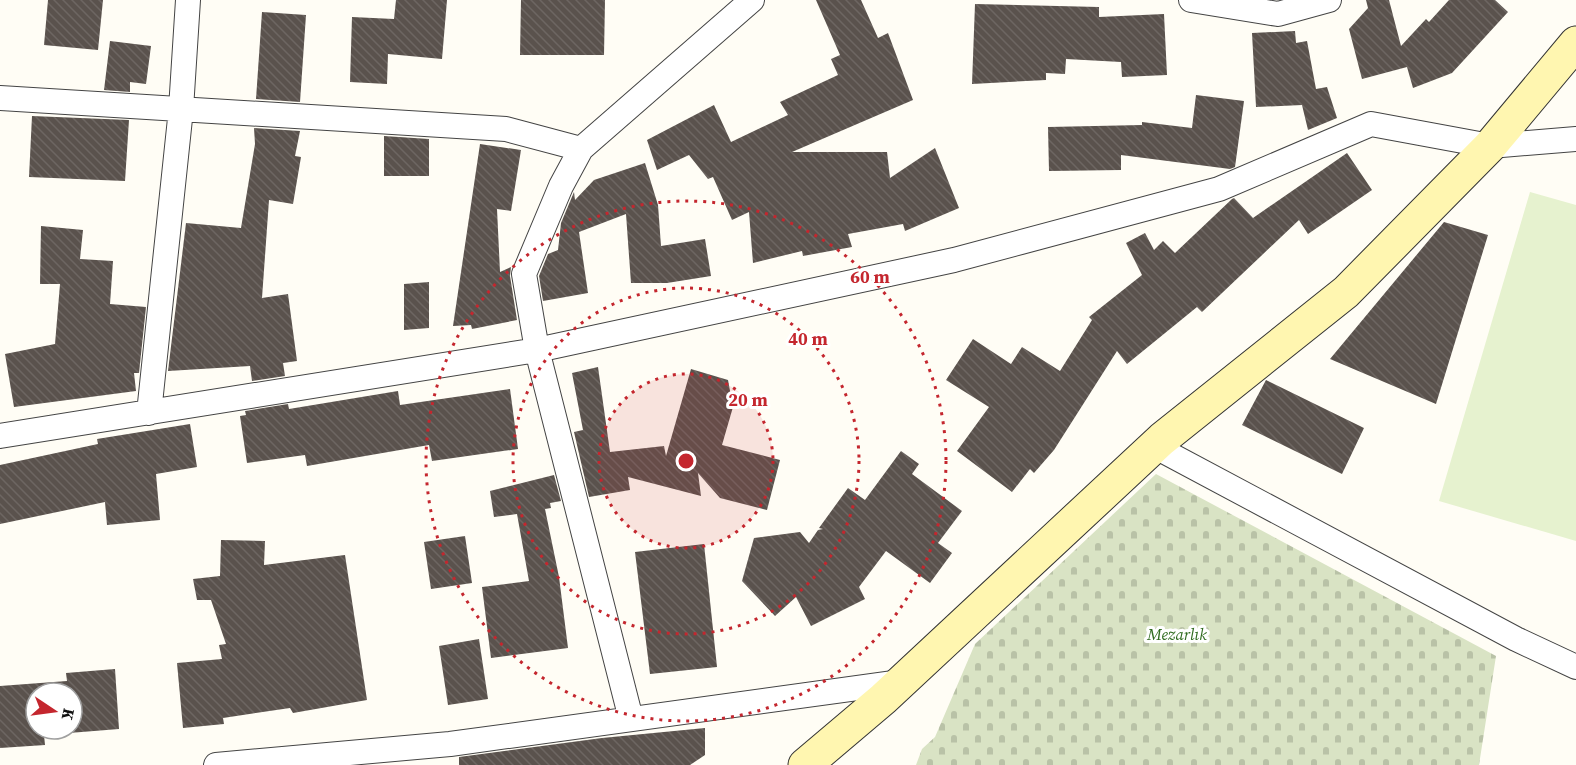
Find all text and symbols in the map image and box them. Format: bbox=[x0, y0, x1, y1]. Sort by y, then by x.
text: 60 m bbox=[850, 264, 890, 289]
text: 40 m bbox=[788, 326, 828, 351]
text: 20 m bbox=[728, 387, 768, 412]
centre of rings bbox=[676, 451, 696, 471]
park label: Mezarlık bbox=[1146, 623, 1207, 645]
north arrow bbox=[24, 681, 84, 741]
text: K bbox=[56, 706, 81, 723]

